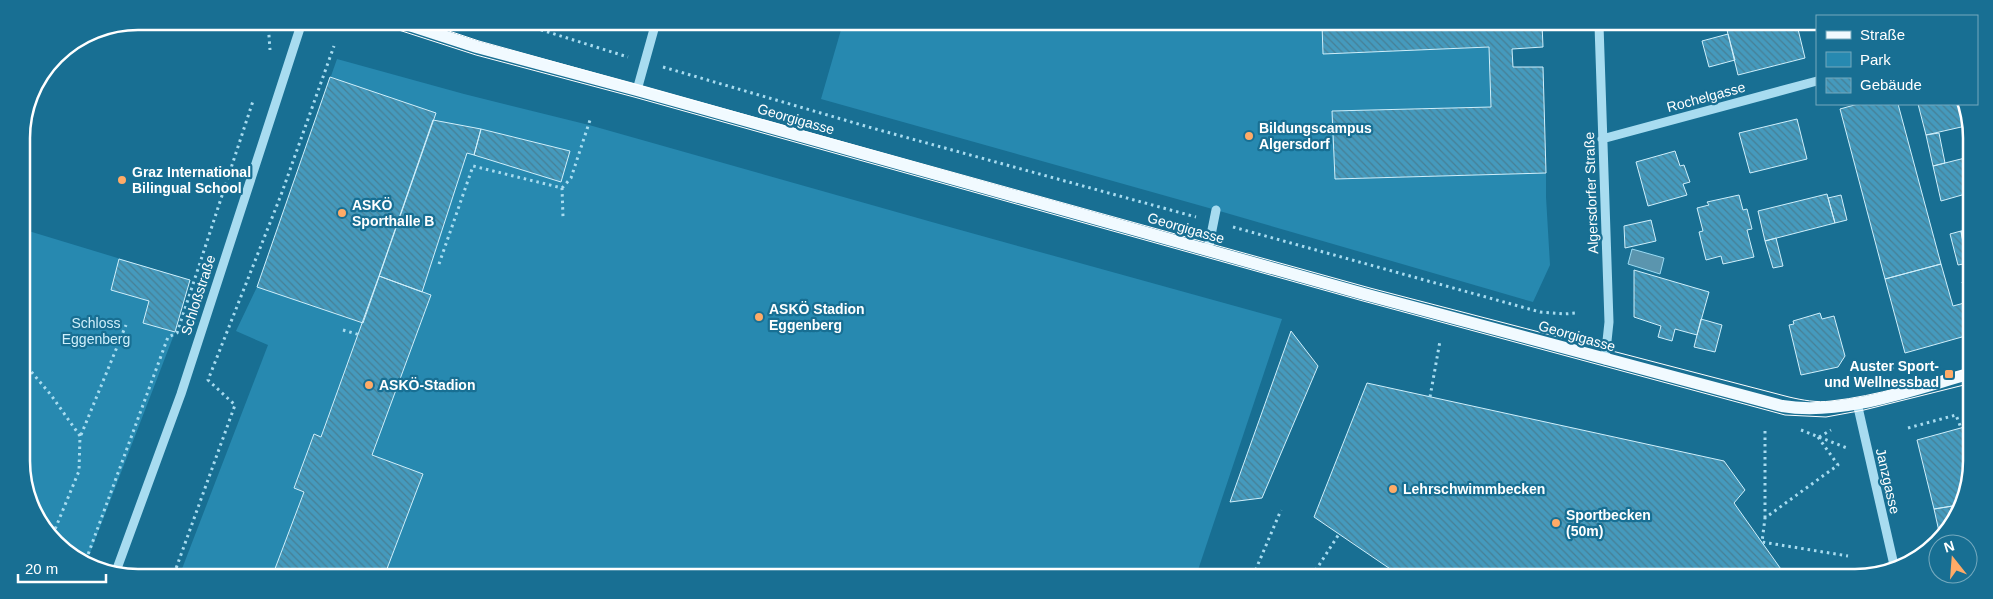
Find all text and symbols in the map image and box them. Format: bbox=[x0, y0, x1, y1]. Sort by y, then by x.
legend bbox=[1816, 15, 1978, 105]
text: Straße bbox=[1860, 26, 1905, 43]
text: Park bbox=[1860, 51, 1891, 68]
text: Gebäude bbox=[1860, 76, 1922, 93]
street label: Rochelgasse bbox=[1665, 79, 1747, 115]
street label: Georgigasse bbox=[756, 100, 837, 138]
place label: Bildungscampus Algersdorf bbox=[1259, 120, 1372, 152]
marker: Bildungscampus Algersdorf bbox=[1243, 130, 1255, 142]
street label: Algersdorfer Straße bbox=[1581, 131, 1601, 254]
place label: Graz International Bilingual School bbox=[132, 164, 251, 196]
marker: Graz International Bilingual School bbox=[116, 174, 128, 186]
place label: ASKÖ Sporthalle B bbox=[352, 197, 434, 229]
marker: ASKÖ Sporthalle B bbox=[336, 207, 348, 219]
street label: Georgigasse bbox=[1146, 209, 1227, 247]
street label: Schloßstraße bbox=[178, 253, 219, 337]
place label: ASKÖ Stadion Eggenberg bbox=[769, 301, 865, 333]
marker: ASKÖ Stadion Eggenberg bbox=[753, 311, 765, 323]
park label: Schloss Eggenberg bbox=[62, 315, 130, 347]
street label: Georgigasse bbox=[1537, 317, 1618, 355]
place label: Auster Sport- und Wellnessbad bbox=[1824, 358, 1939, 390]
marker: Auster Sport- und Wellnessbad bbox=[1943, 368, 1955, 380]
place label: ASKÖ-Stadion bbox=[379, 377, 475, 393]
marker: ASKÖ-Stadion bbox=[363, 379, 375, 391]
street label: Janzgasse bbox=[1873, 447, 1903, 516]
place label: Lehrschwimmbecken bbox=[1403, 481, 1545, 497]
marker: Lehrschwimmbecken bbox=[1387, 483, 1399, 495]
place label: Sportbecken (50m) bbox=[1566, 507, 1651, 539]
marker: Sportbecken (50m) bbox=[1550, 517, 1562, 529]
north arrow bbox=[1928, 534, 1978, 584]
text: N bbox=[1942, 537, 1956, 556]
scale bar bbox=[18, 552, 105, 584]
text: 20 m bbox=[25, 560, 58, 577]

